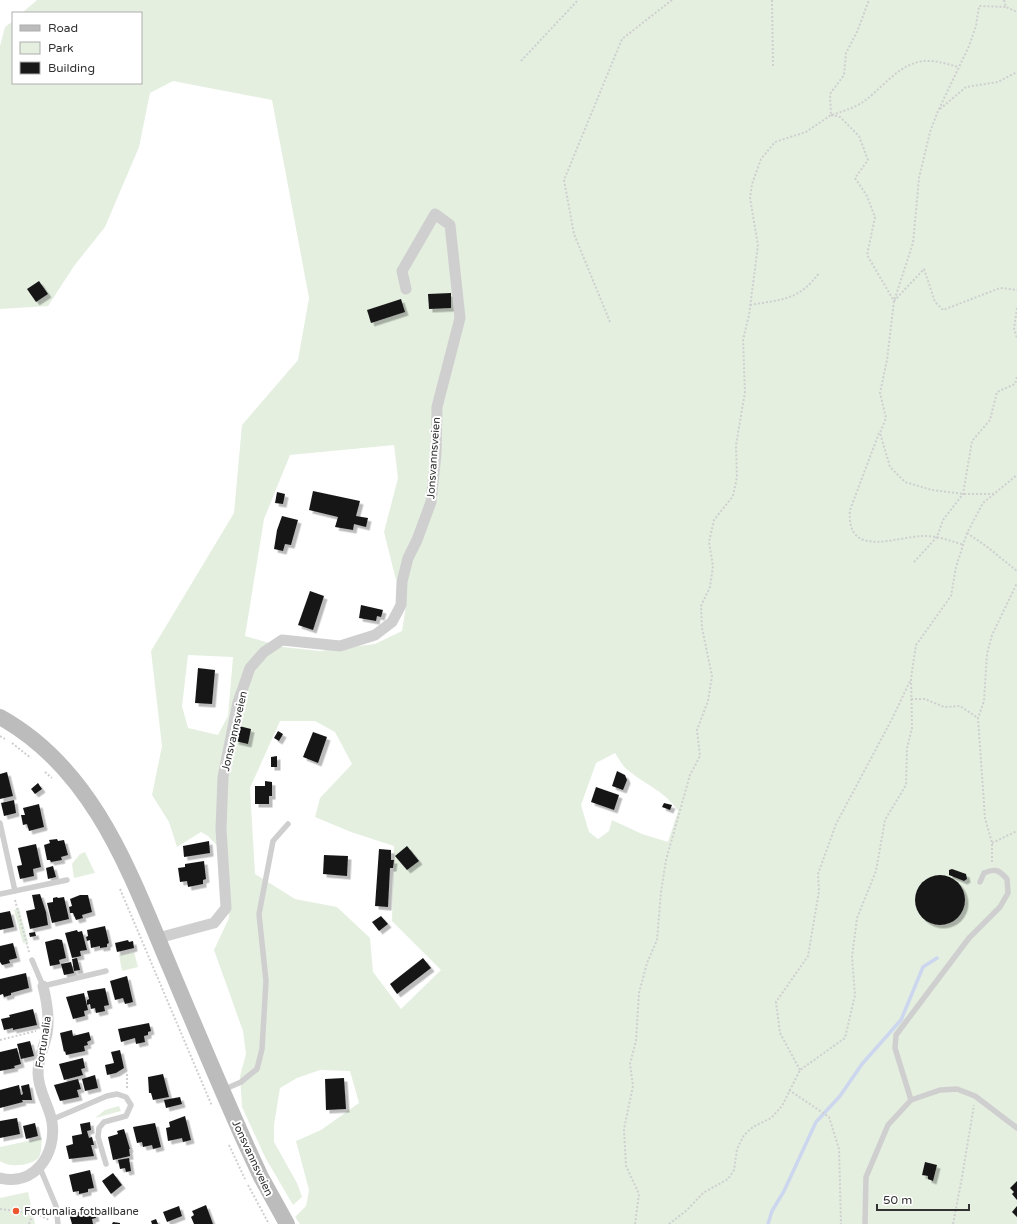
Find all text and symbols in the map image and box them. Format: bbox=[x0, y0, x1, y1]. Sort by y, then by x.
legend bbox=[12, 12, 142, 84]
text: Road bbox=[48, 21, 78, 35]
text: Park bbox=[48, 41, 74, 55]
text: Building bbox=[48, 61, 95, 75]
street label: Jonsvannsveien bbox=[424, 417, 443, 499]
street label: Jonsvannsveien bbox=[219, 690, 250, 773]
street label: Fortunalia bbox=[33, 1015, 54, 1069]
street label: Jonsvannsveien bbox=[229, 1118, 276, 1198]
scale bar bbox=[877, 1186, 969, 1212]
text: 50 m bbox=[883, 1193, 912, 1207]
place label: Fortunalia fotballbane bbox=[24, 1205, 139, 1218]
marker: Fortunalia fotballbane bbox=[11, 1206, 21, 1216]

